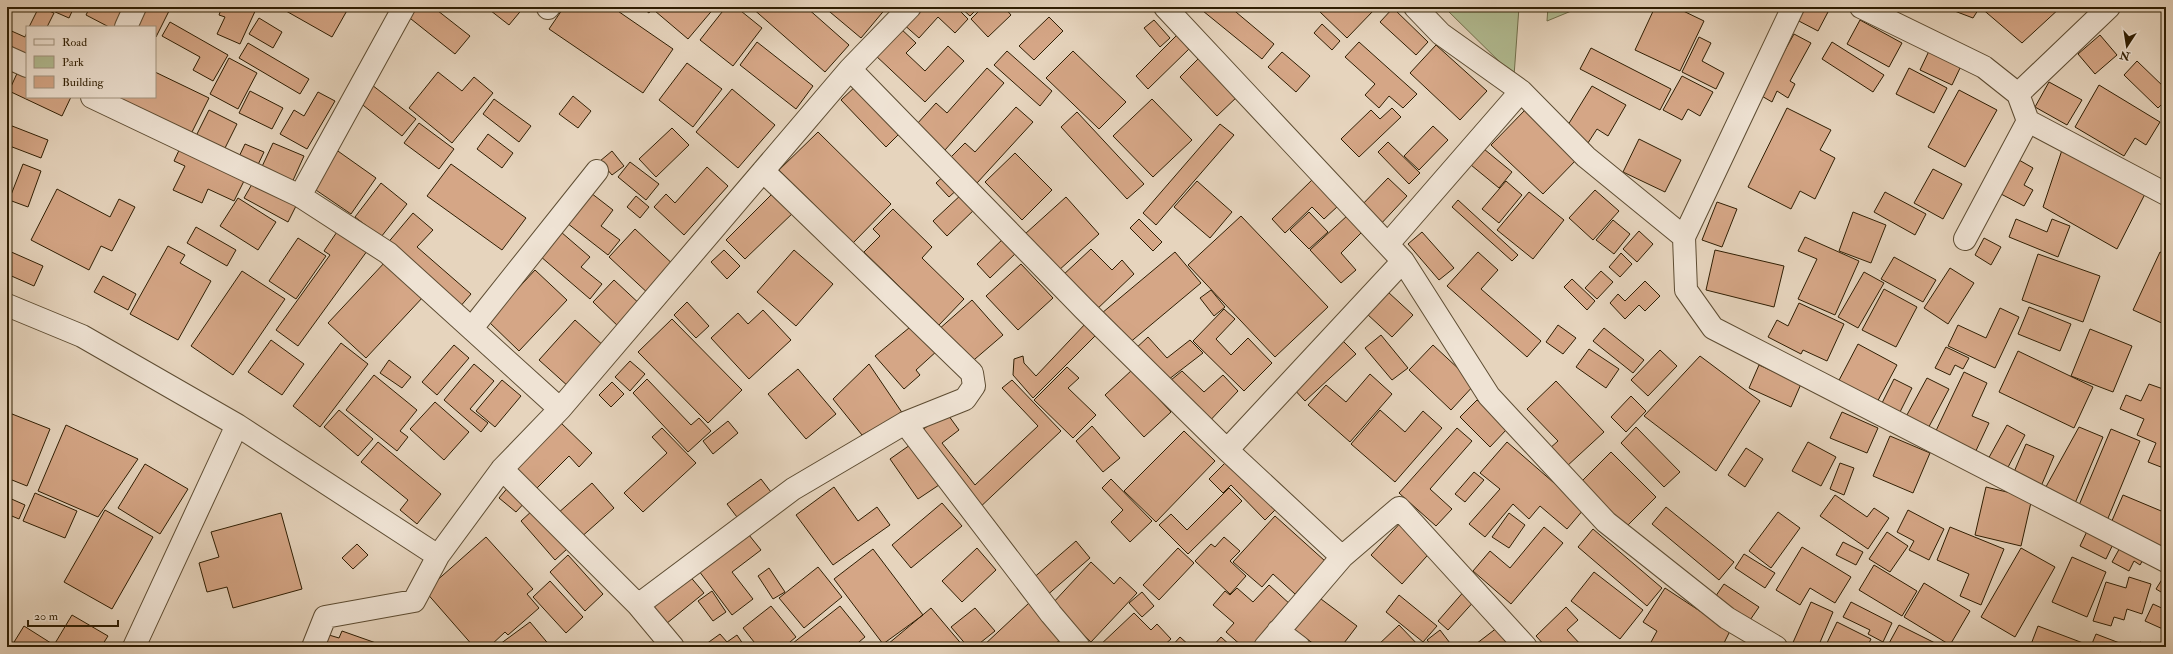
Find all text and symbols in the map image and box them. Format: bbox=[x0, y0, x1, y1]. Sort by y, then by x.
legend bbox=[26, 26, 156, 98]
north arrow bbox=[2107, 26, 2147, 66]
text: Road bbox=[62, 35, 87, 50]
text: N bbox=[2118, 48, 2132, 63]
text: Park bbox=[62, 55, 84, 70]
text: Building bbox=[62, 75, 105, 90]
scale bar bbox=[28, 602, 118, 628]
text: 20 m bbox=[34, 609, 59, 624]

